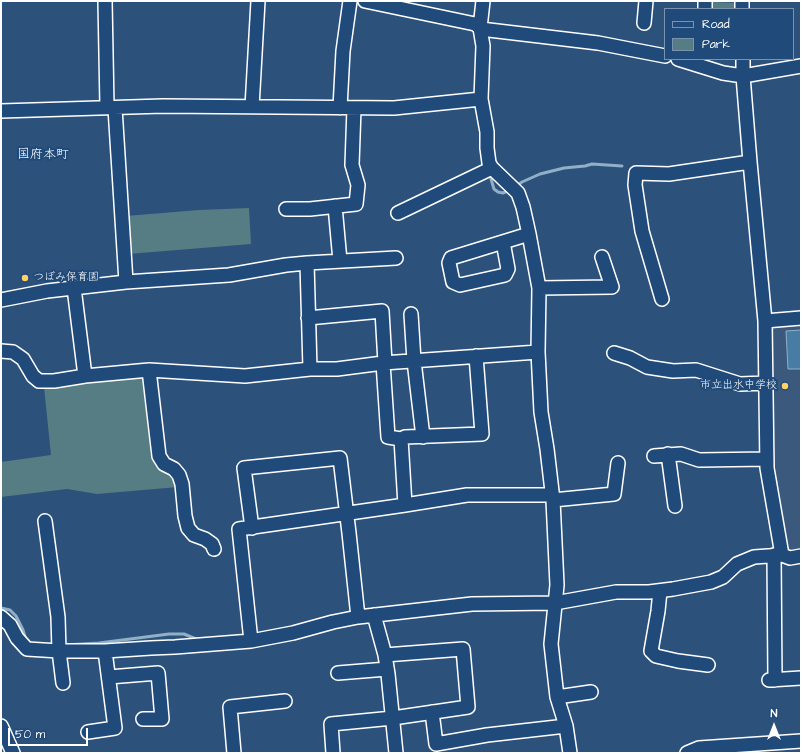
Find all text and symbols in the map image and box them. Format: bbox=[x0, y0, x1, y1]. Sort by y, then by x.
legend bbox=[664, 8, 794, 60]
text: Road bbox=[702, 16, 730, 33]
text: Park bbox=[702, 36, 730, 53]
district label: 国府本町 bbox=[17, 147, 69, 163]
place label: つぼみ保育園 bbox=[33, 271, 99, 285]
marker: つぼみ保育園 bbox=[20, 273, 30, 283]
place label: 市立出水中学校 bbox=[700, 379, 777, 393]
marker: 市立出水中学校 bbox=[780, 381, 790, 391]
north arrow bbox=[754, 706, 794, 746]
text: N bbox=[771, 706, 777, 721]
scale bar bbox=[10, 720, 90, 746]
text: 50 m bbox=[15, 726, 45, 743]

